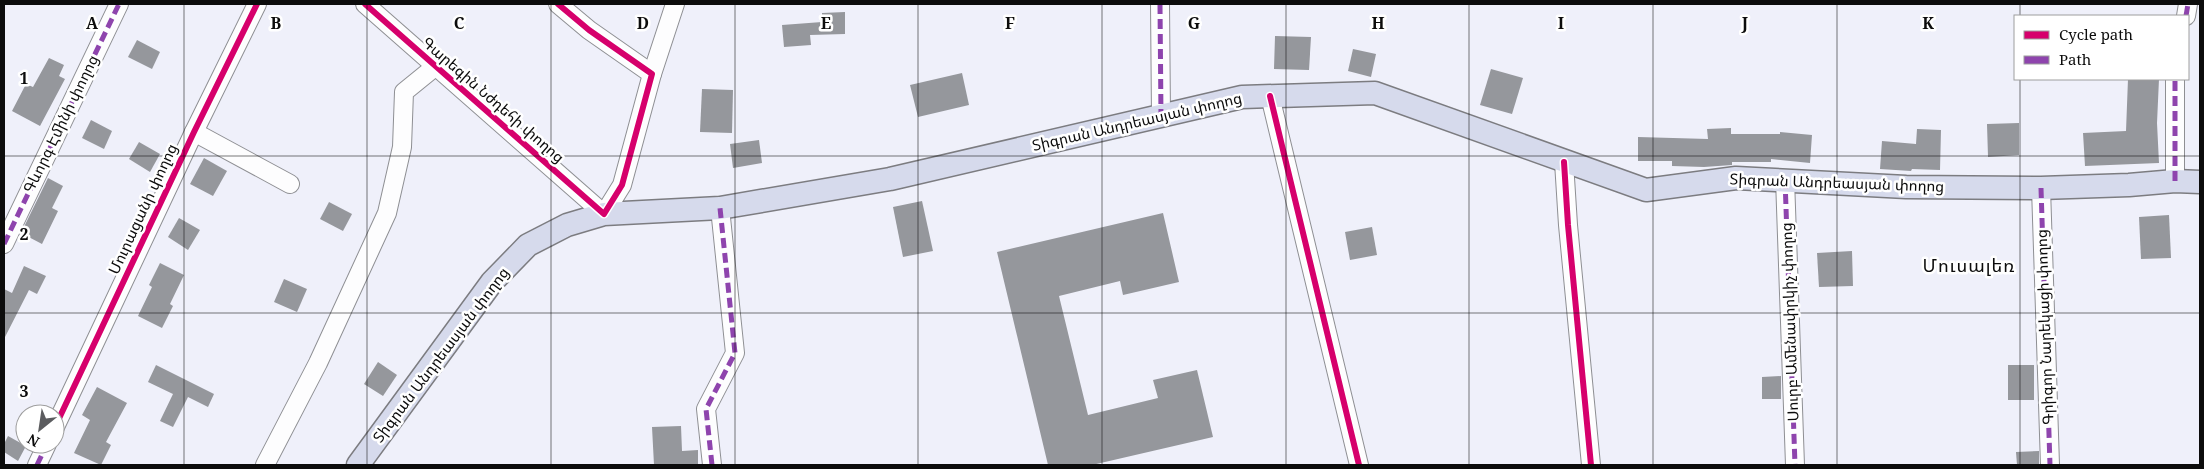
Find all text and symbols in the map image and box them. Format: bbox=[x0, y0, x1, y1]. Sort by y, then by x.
text: A bbox=[86, 12, 99, 34]
text: B bbox=[271, 12, 282, 34]
text: C bbox=[454, 12, 465, 34]
text: D bbox=[637, 12, 649, 34]
text: E bbox=[821, 12, 831, 34]
text: F bbox=[1005, 12, 1015, 34]
text: G bbox=[1188, 12, 1200, 34]
text: H bbox=[1371, 12, 1385, 34]
text: I bbox=[1558, 12, 1564, 34]
text: J bbox=[1741, 12, 1749, 34]
text: K bbox=[1922, 12, 1934, 34]
legend bbox=[2014, 15, 2189, 80]
text: Cycle path bbox=[2059, 24, 2134, 44]
street label: Գարեգին Նժդեհի փողոց bbox=[418, 32, 569, 167]
text: Path bbox=[2059, 49, 2092, 69]
street label: Գևորգ Էմինի փողոց bbox=[18, 51, 102, 196]
text: 1 bbox=[19, 67, 29, 89]
street label: Տիգրան Անդրեասյան փողոց bbox=[1030, 87, 1244, 155]
street label: Մուրացանի փողոց bbox=[103, 140, 181, 277]
street label: Տիգրան Անդրեասյան փողոց bbox=[1729, 168, 1945, 196]
street label: Սուրբ Ամենափրկիչ փողոց bbox=[1776, 222, 1802, 422]
text: 2 bbox=[19, 223, 29, 245]
street label: Գրիգոր Նարեկացի փողոց bbox=[2031, 229, 2057, 425]
district label: Մուսալեռ bbox=[1923, 253, 2015, 277]
street label: Տիգրան Անդրեասյան փողոց bbox=[368, 263, 513, 446]
text: 3 bbox=[19, 380, 29, 402]
north arrow bbox=[15, 404, 65, 454]
text: N bbox=[24, 430, 43, 452]

